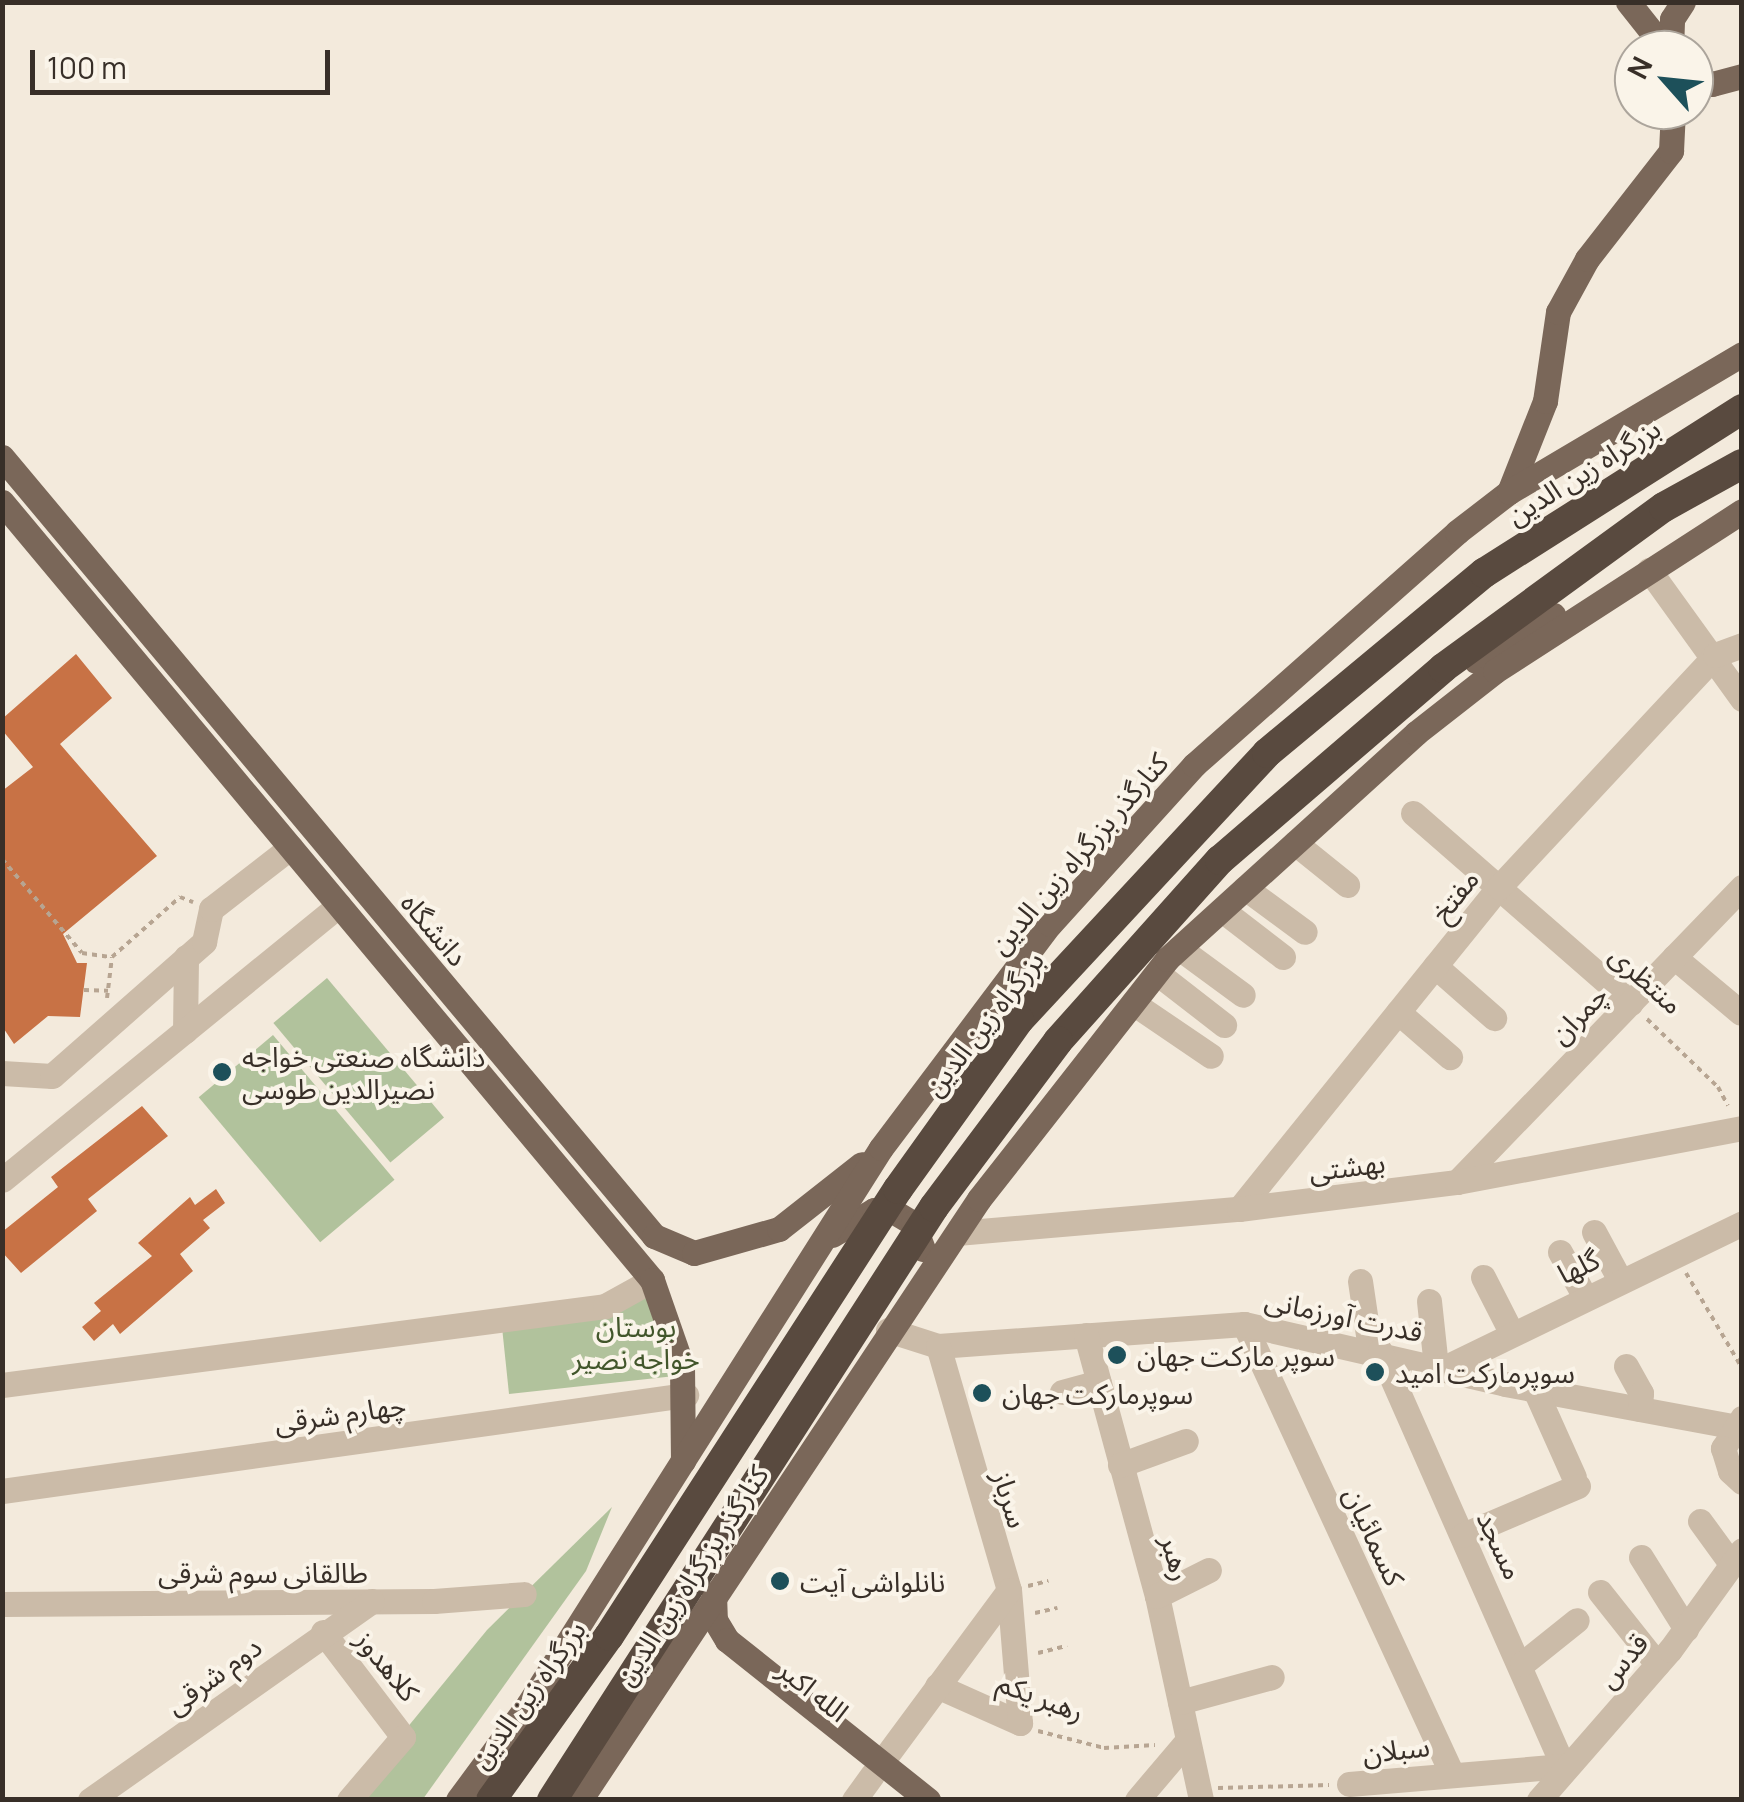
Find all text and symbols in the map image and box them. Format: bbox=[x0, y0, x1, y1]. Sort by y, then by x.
scale bar bbox=[35, 30, 335, 92]
north arrow bbox=[1614, 30, 1714, 130]
text: 100 m bbox=[47, 47, 127, 88]
text: N bbox=[1618, 50, 1661, 85]
street label: بزرگراه زین الدین bbox=[1500, 410, 1666, 532]
street label: کنارگذر بزرگراه زین الدین bbox=[981, 746, 1175, 960]
street label: مفتخ bbox=[1423, 862, 1485, 928]
street label: دانشگاه bbox=[395, 886, 475, 972]
street label: منتظری bbox=[1603, 937, 1691, 1021]
street label: بزرگراه زین الدین bbox=[916, 944, 1050, 1102]
street label: چمران bbox=[1542, 978, 1614, 1050]
place label: دانشگاه صنعتی خواجه نصیرالدین طوسی bbox=[242, 1039, 485, 1105]
marker: دانشگاه صنعتی خواجه نصیرالدین طوسی bbox=[211, 1061, 233, 1083]
street label: بهشتی bbox=[1307, 1145, 1387, 1187]
street label: گلها bbox=[1552, 1242, 1604, 1290]
street label: قدرت آورزمانی bbox=[1262, 1282, 1426, 1348]
park label: بوستان خواجه نصیر bbox=[572, 1309, 700, 1375]
place label: سوپر مارکت جهان bbox=[1137, 1338, 1335, 1372]
marker: سوپر مارکت جهان bbox=[1106, 1344, 1128, 1366]
place label: سوپرمارکت امید bbox=[1395, 1355, 1575, 1389]
marker: سوپرمارکت امید bbox=[1364, 1361, 1386, 1383]
place label: سوپرمارکت جهان bbox=[1002, 1376, 1193, 1410]
marker: سوپرمارکت جهان bbox=[971, 1382, 993, 1404]
street label: چهارم شرقی bbox=[272, 1387, 408, 1439]
street label: کنارگذر بزرگراه زین الدین bbox=[607, 1459, 775, 1691]
street label: سرباز bbox=[986, 1466, 1036, 1532]
street label: کسمائیان bbox=[1338, 1481, 1412, 1591]
street label: مسجد bbox=[1471, 1506, 1531, 1584]
street label: رهبر bbox=[1155, 1531, 1199, 1585]
street label: طالقانی سوم شرقی bbox=[158, 1555, 368, 1589]
place label: نانلواشی آیت bbox=[800, 1564, 945, 1598]
marker: نانلواشی آیت bbox=[769, 1570, 791, 1592]
street label: بزرگراه زین الدین bbox=[462, 1613, 592, 1775]
street label: کلاهدوز bbox=[349, 1623, 427, 1707]
street label: قدس bbox=[1589, 1626, 1655, 1694]
street label: دوم شرقی bbox=[158, 1629, 268, 1721]
street label: الله اکبر bbox=[772, 1652, 856, 1728]
street label: رهبر یکم bbox=[993, 1664, 1089, 1728]
street label: سبلان bbox=[1360, 1728, 1432, 1770]

